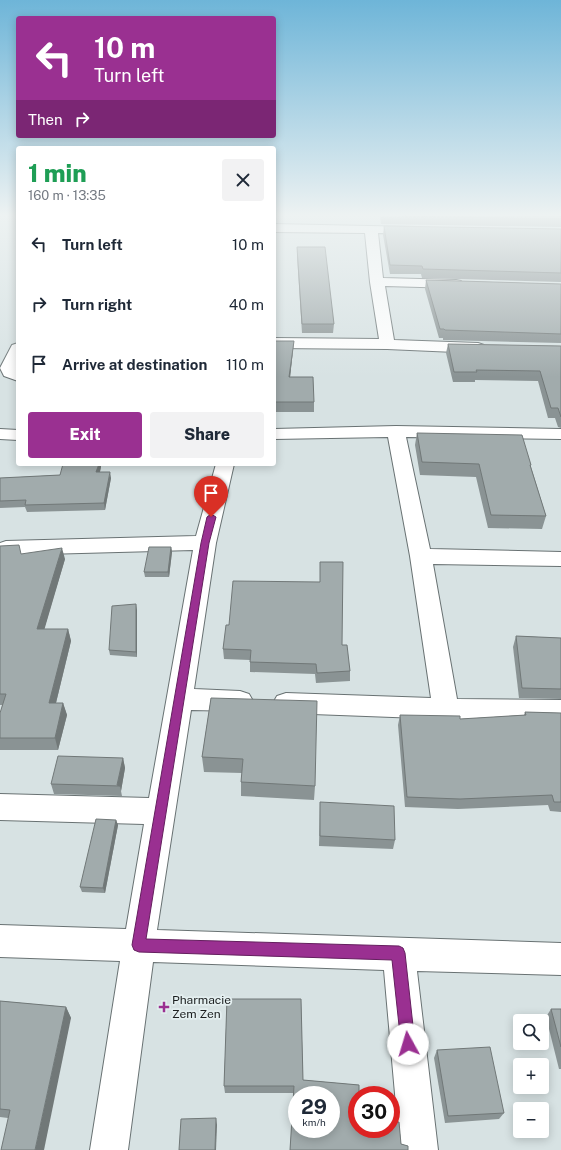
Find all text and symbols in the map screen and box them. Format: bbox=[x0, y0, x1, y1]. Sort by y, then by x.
text: 10 m bbox=[94, 31, 155, 64]
icon: left bbox=[28, 32, 80, 84]
text: Turn left bbox=[94, 65, 164, 86]
icon: right bbox=[71, 108, 93, 130]
text: Then bbox=[28, 111, 63, 128]
text: 1 min bbox=[28, 159, 87, 187]
button: close bbox=[222, 159, 264, 201]
text: 160 m · 13:35 bbox=[28, 188, 106, 203]
icon: left bbox=[28, 233, 50, 255]
text: Turn left bbox=[62, 236, 123, 253]
text: 10 m bbox=[232, 236, 264, 253]
icon: right bbox=[28, 293, 50, 315]
text: Turn right bbox=[62, 296, 132, 313]
text: 40 m bbox=[229, 296, 264, 313]
icon: arrive bbox=[28, 353, 50, 375]
text: Arrive at destination bbox=[62, 356, 207, 373]
text: 110 m bbox=[226, 356, 264, 373]
button: Exit bbox=[28, 412, 142, 458]
button: Share bbox=[150, 412, 264, 458]
pin bbox=[194, 476, 228, 517]
icon: arrive bbox=[200, 482, 222, 504]
place label: Pharmacie Zem Zen bbox=[172, 993, 231, 1021]
marker: Pharmacie Zem Zen bbox=[159, 1002, 169, 1012]
map controls bbox=[513, 1014, 549, 1138]
button: search bbox=[513, 1014, 549, 1050]
position arrow bbox=[387, 1023, 429, 1065]
button: + bbox=[513, 1058, 549, 1094]
speed limit sign: 30 bbox=[348, 1086, 400, 1138]
text: 29 bbox=[301, 1095, 327, 1119]
button: − bbox=[513, 1102, 549, 1138]
text: km/h bbox=[302, 1116, 326, 1128]

